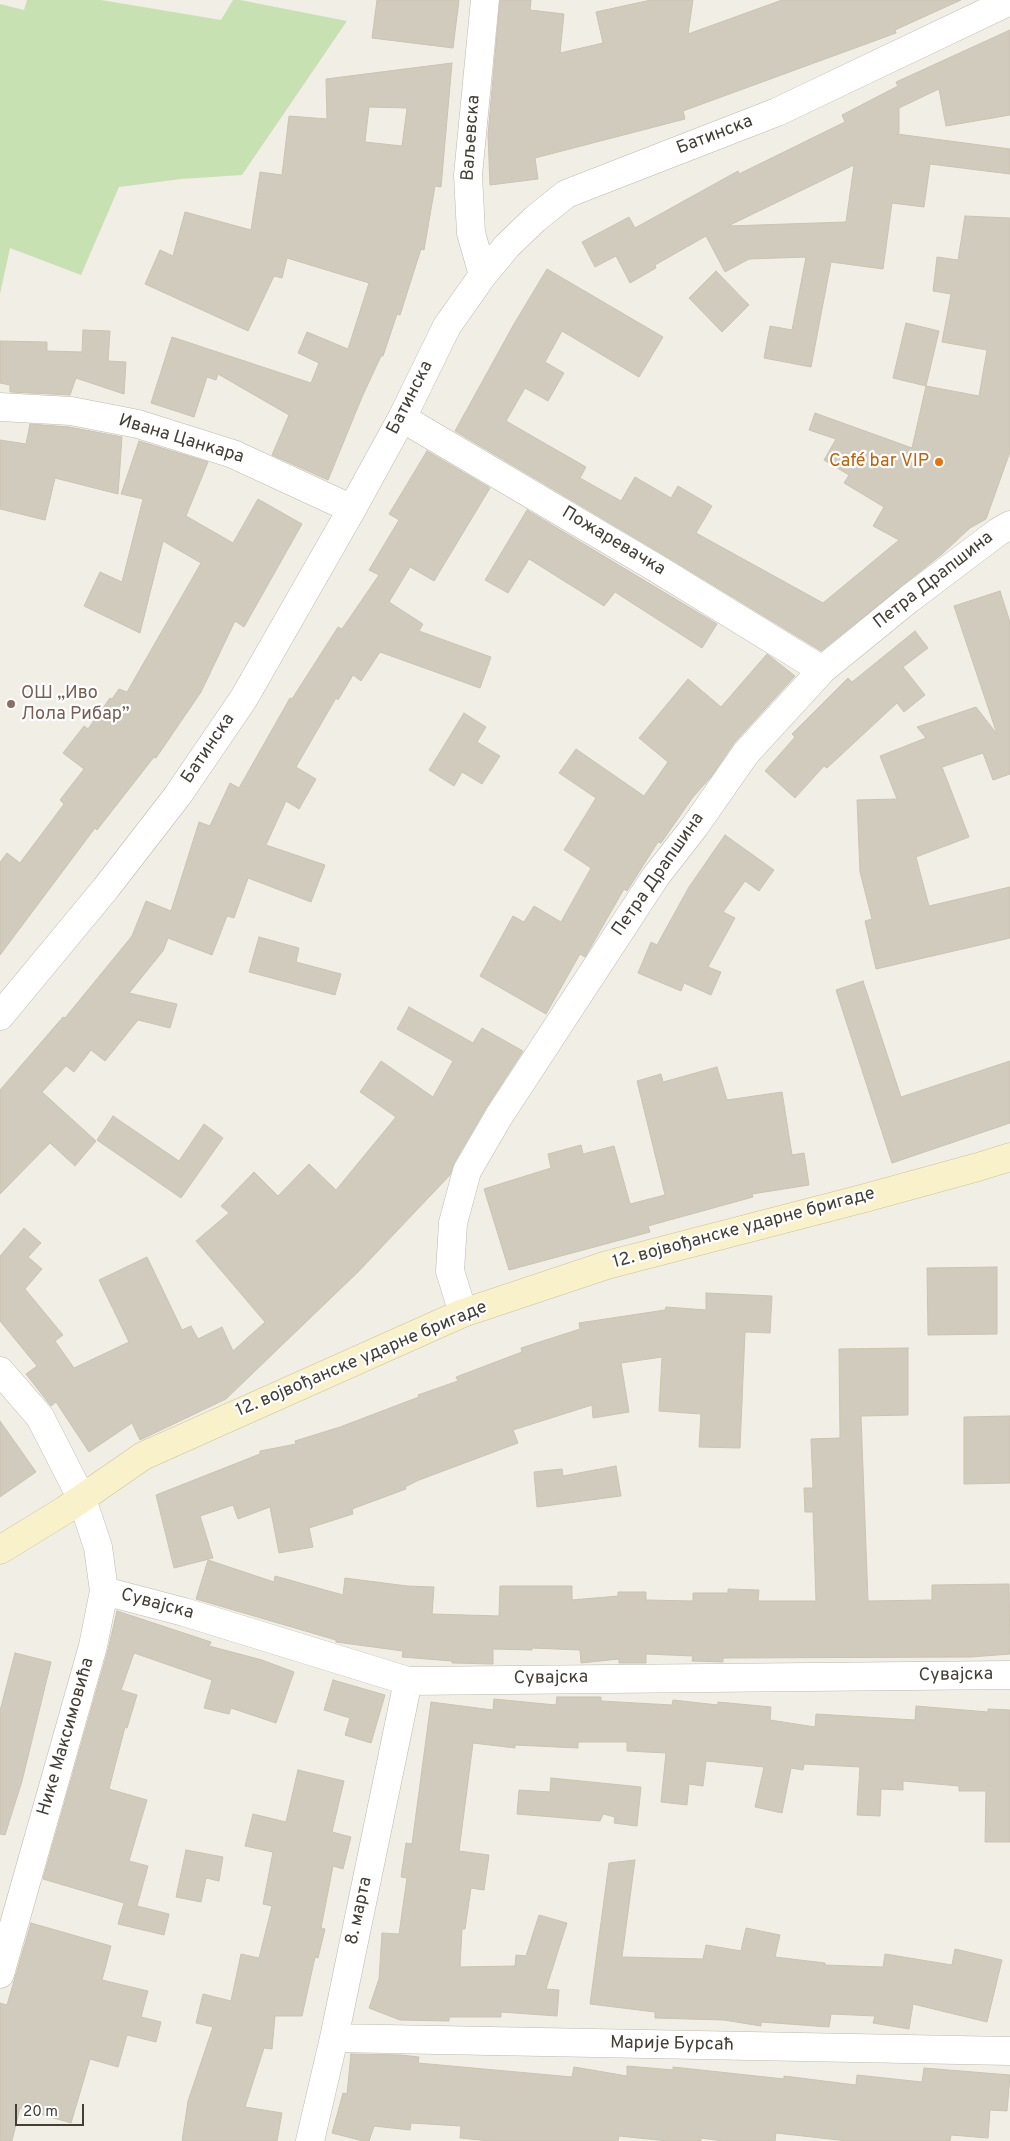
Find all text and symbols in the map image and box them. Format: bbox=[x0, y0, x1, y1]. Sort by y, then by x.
street label: Ваљевска bbox=[458, 94, 486, 182]
street label: Батинска bbox=[674, 112, 756, 160]
street label: Батинска bbox=[383, 357, 439, 439]
street label: Ивана Цанкара bbox=[116, 411, 246, 469]
place label: Café bar VIP bbox=[829, 451, 929, 473]
marker: Café bar VIP bbox=[933, 456, 945, 468]
street label: Пожаревачка bbox=[557, 503, 669, 581]
street label: Петра Драпшина bbox=[870, 528, 998, 634]
place label: ОШ „Иво Лола Рибар” bbox=[21, 683, 130, 726]
marker: ОШ „Иво Лола Рибар” bbox=[5, 698, 17, 710]
street label: Батинска bbox=[178, 710, 240, 788]
street label: Петра Драпшина bbox=[608, 809, 710, 941]
street label: 12. војвођанске ударне бригаде bbox=[611, 1184, 877, 1274]
street label: 12. војвођанске ударне бригаде bbox=[233, 1297, 491, 1423]
street label: Сувајска bbox=[118, 1585, 196, 1625]
street label: Нике Максимовића bbox=[34, 1655, 100, 1819]
street label: Сувајска bbox=[919, 1665, 993, 1687]
street label: Сувајска bbox=[514, 1668, 588, 1690]
street label: 8. марта bbox=[342, 1875, 378, 1947]
street label: Марије Бурсаћ bbox=[610, 2033, 734, 2057]
scale bar bbox=[18, 2094, 86, 2126]
text: 20 m bbox=[23, 2103, 58, 2122]

